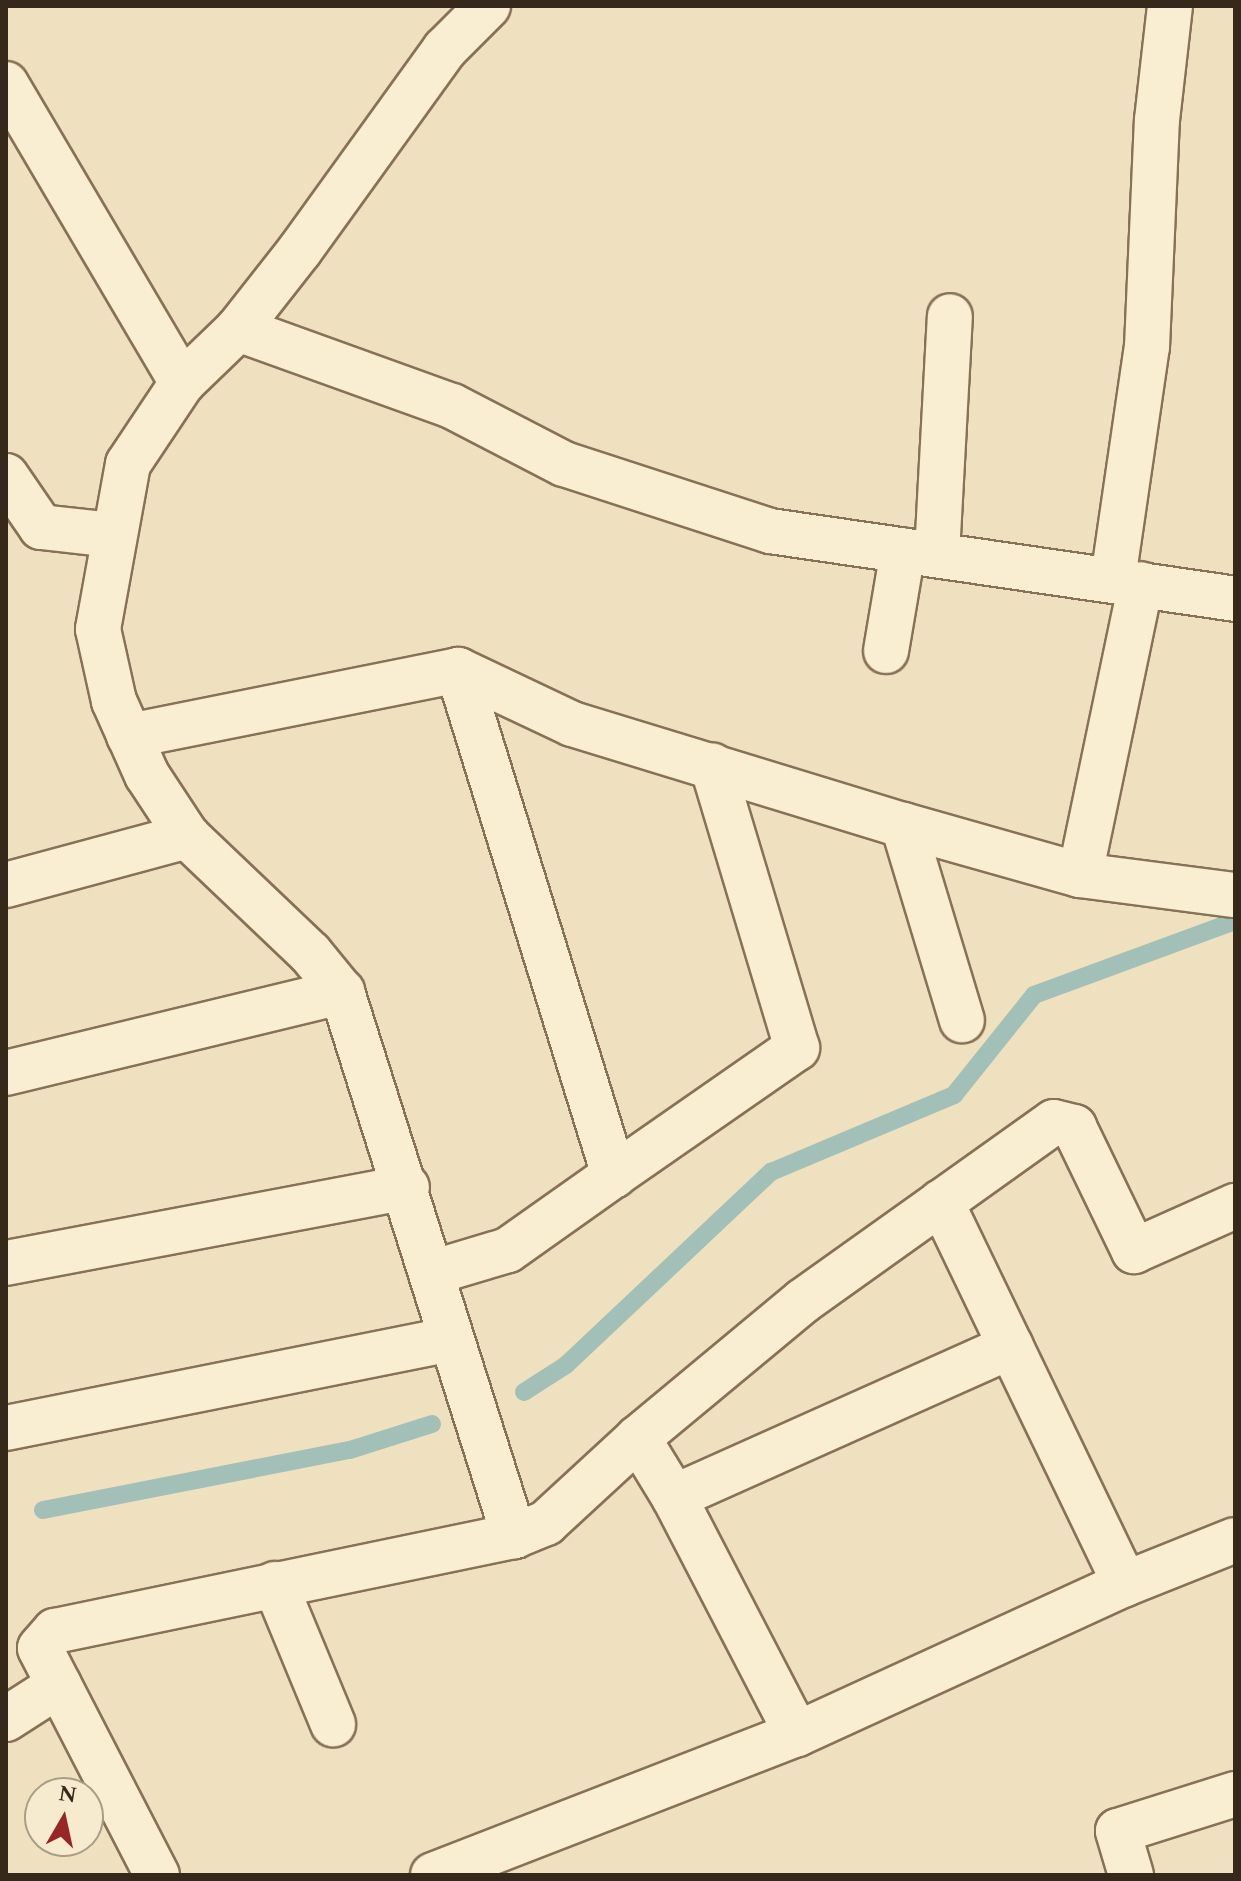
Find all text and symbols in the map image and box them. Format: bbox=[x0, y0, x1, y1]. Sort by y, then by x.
north arrow bbox=[24, 1777, 104, 1857]
text: N bbox=[56, 1777, 79, 1812]

